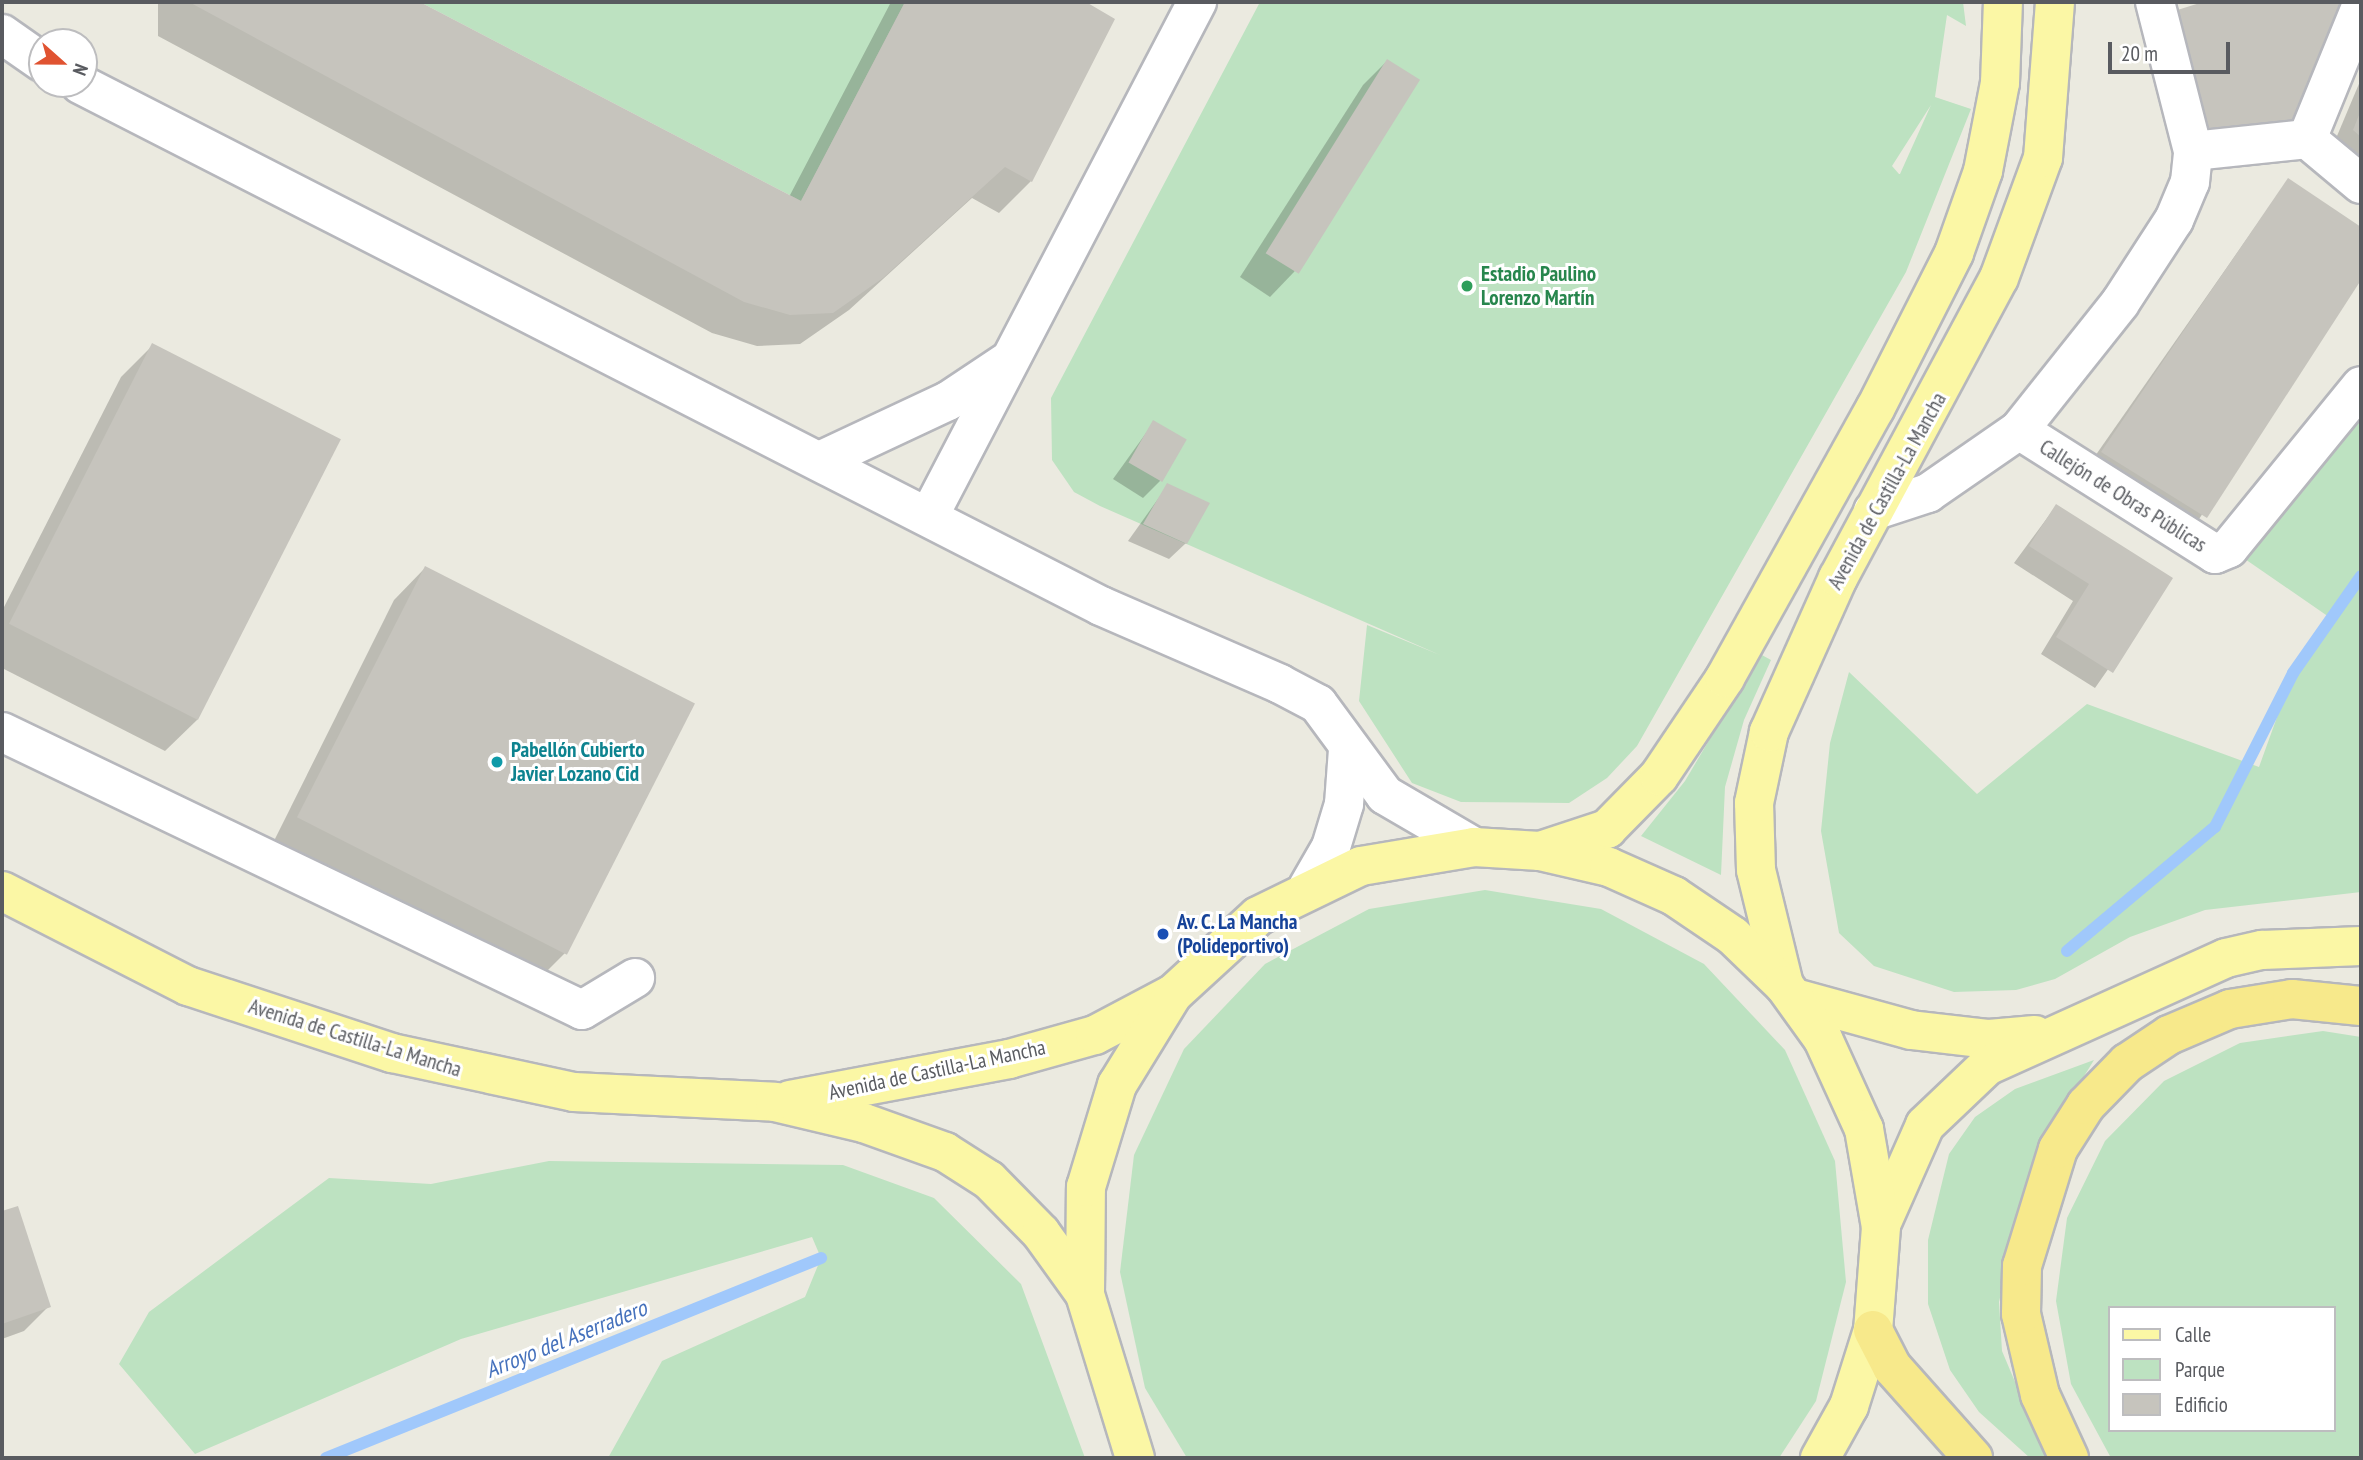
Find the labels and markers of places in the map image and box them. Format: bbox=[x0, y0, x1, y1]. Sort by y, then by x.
place label: Estadio Paulino Lorenzo Martín bbox=[1481, 261, 1596, 311]
marker: Estadio Paulino Lorenzo Martín bbox=[1459, 278, 1475, 294]
place label: Pabellón Cubierto Javier Lozano Cid bbox=[511, 737, 645, 787]
marker: Pabellón Cubierto Javier Lozano Cid bbox=[489, 754, 505, 770]
place label: Av. C. La Mancha (Polideportivo) bbox=[1177, 909, 1300, 959]
marker: Av. C. La Mancha (Polideportivo) bbox=[1155, 926, 1171, 942]

